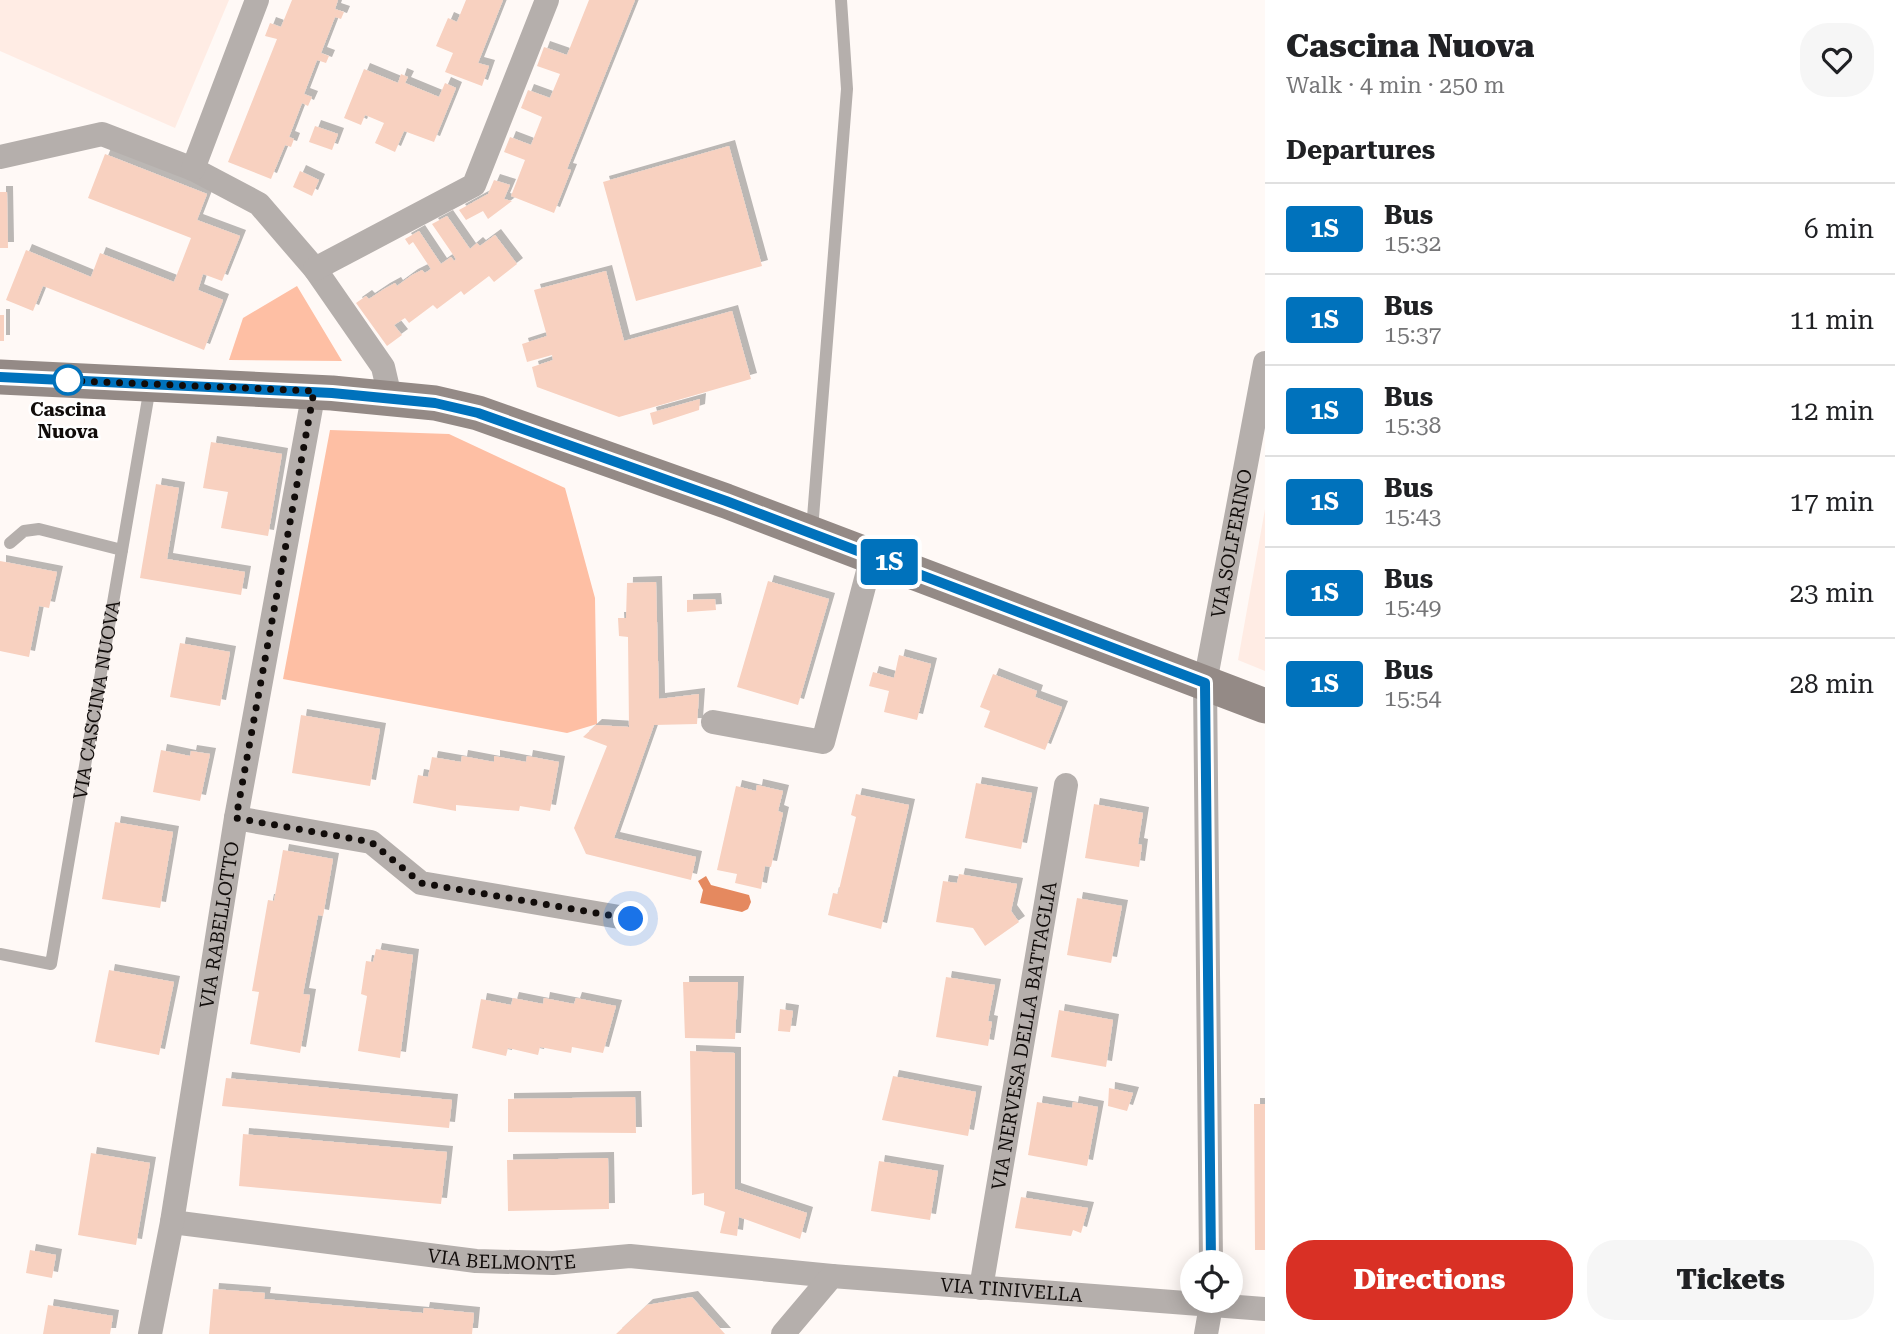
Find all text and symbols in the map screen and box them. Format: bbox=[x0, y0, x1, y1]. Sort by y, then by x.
button: heart bbox=[1800, 23, 1874, 97]
text: Cascina Nuova bbox=[1286, 26, 1534, 65]
text: Walk · 4 min · 250 m bbox=[1286, 72, 1505, 99]
text: Departures bbox=[1286, 135, 1435, 165]
text: Bus bbox=[1384, 200, 1433, 230]
text: 6 min bbox=[1804, 214, 1874, 244]
text: 1S bbox=[1310, 215, 1339, 243]
text: 15:32 bbox=[1384, 230, 1441, 257]
text: Bus bbox=[1384, 291, 1433, 321]
text: 11 min bbox=[1790, 305, 1874, 335]
text: 1S bbox=[1310, 306, 1339, 334]
text: 15:37 bbox=[1384, 321, 1441, 348]
marker: Cascina Nuova bbox=[53, 365, 83, 395]
text: Bus bbox=[1384, 382, 1433, 412]
text: 12 min bbox=[1790, 396, 1874, 426]
text: 1S bbox=[1310, 397, 1339, 425]
place label: Cascina Nuova bbox=[30, 398, 106, 443]
text: 15:38 bbox=[1384, 412, 1441, 439]
street label: VIA SOLFERINO bbox=[1206, 467, 1257, 620]
text: Bus bbox=[1384, 473, 1433, 503]
text: 17 min bbox=[1790, 487, 1874, 517]
text: 1S bbox=[1310, 488, 1339, 516]
text: 15:43 bbox=[1384, 503, 1441, 530]
line badge: 1S bbox=[858, 539, 920, 585]
text: 1S bbox=[875, 548, 903, 576]
text: Bus bbox=[1384, 564, 1433, 594]
text: 23 min bbox=[1790, 578, 1874, 608]
text: 1S bbox=[1310, 579, 1339, 607]
text: 15:49 bbox=[1384, 594, 1441, 621]
street label: VIA CASCINA NUOVA bbox=[68, 598, 125, 801]
text: Bus bbox=[1384, 655, 1433, 685]
text: 28 min bbox=[1790, 669, 1874, 699]
text: 1S bbox=[1310, 670, 1339, 698]
text: 15:54 bbox=[1384, 685, 1441, 712]
street label: VIA RABELLOTTO bbox=[195, 840, 244, 1010]
street label: VIA NERVESA DELLA BATTAGLIA bbox=[987, 879, 1062, 1192]
your location bbox=[613, 901, 648, 936]
button: Directions bbox=[1286, 1240, 1573, 1320]
button: Tickets bbox=[1587, 1240, 1874, 1320]
street label: VIA BELMONTE bbox=[426, 1244, 577, 1275]
map controls bbox=[1180, 1250, 1243, 1313]
button: locate bbox=[1180, 1250, 1243, 1313]
street label: VIA TINIVELLA bbox=[939, 1273, 1084, 1307]

